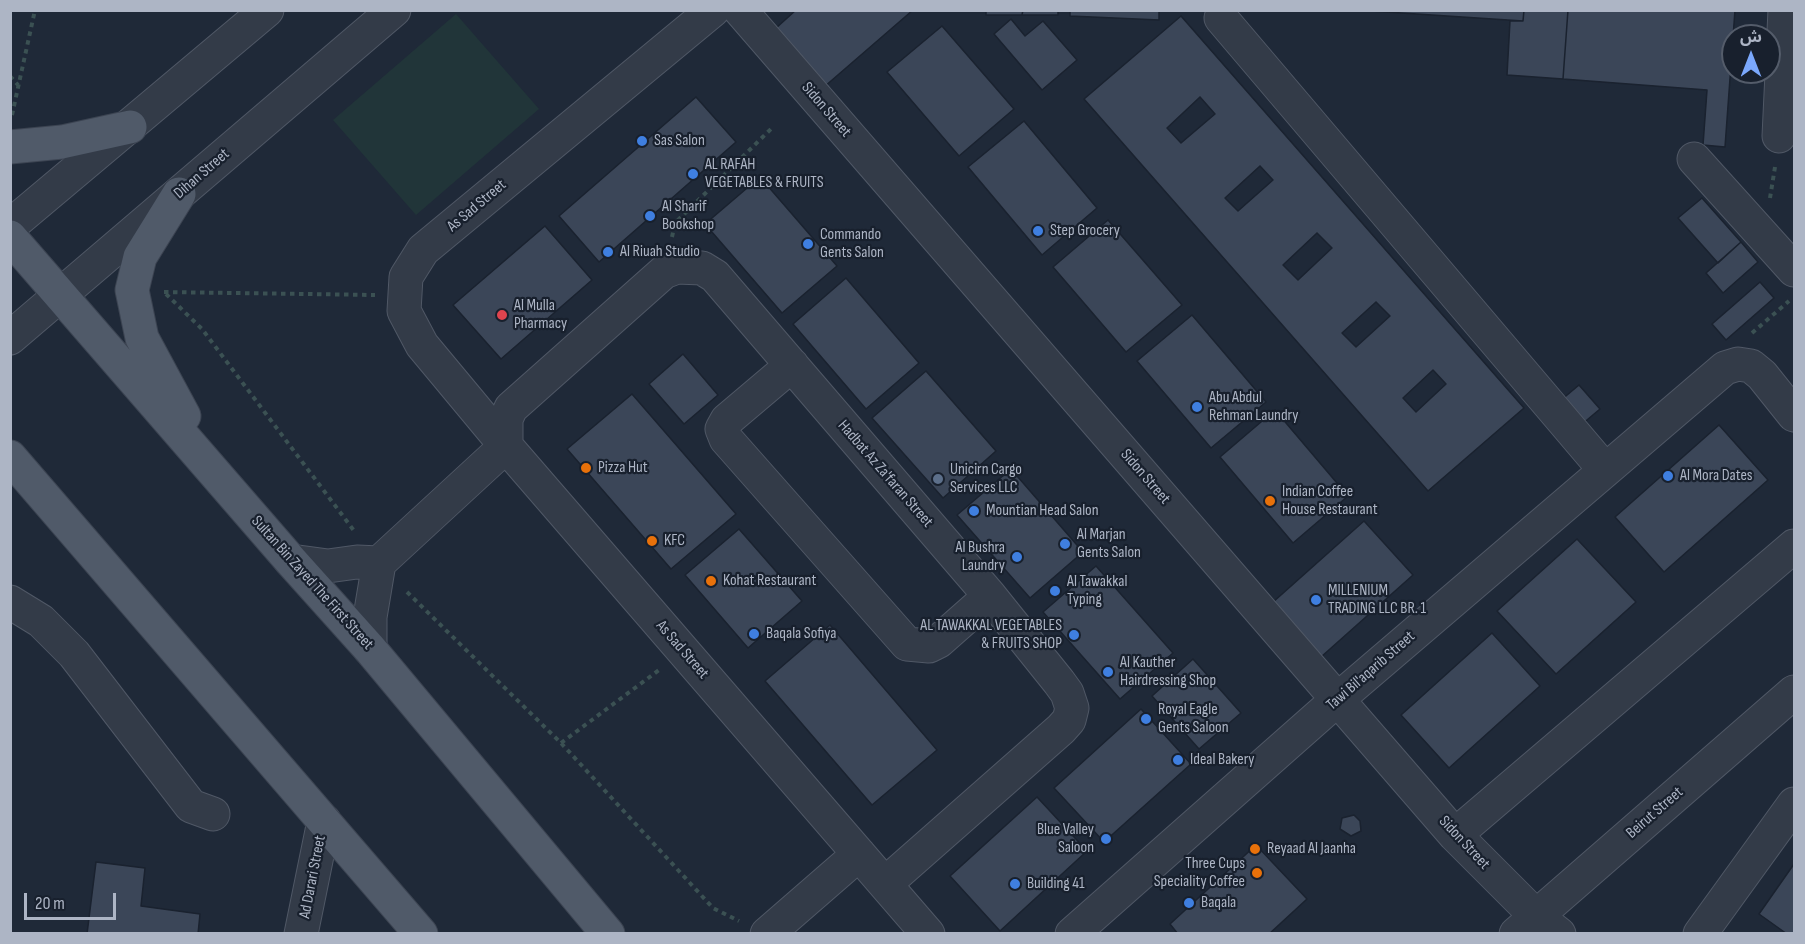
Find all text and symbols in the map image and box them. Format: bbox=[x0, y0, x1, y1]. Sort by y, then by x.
north arrow bbox=[1721, 24, 1781, 84]
text: ش bbox=[1740, 28, 1762, 47]
street label: Sidon Street bbox=[797, 79, 855, 141]
place label: Sas Salon bbox=[654, 131, 705, 151]
marker: Sas Salon bbox=[635, 134, 649, 148]
street label: Dihan Street bbox=[170, 145, 234, 203]
place label: AL RAFAH VEGETABLES & FRUITS bbox=[705, 155, 824, 193]
marker: AL RAFAH VEGETABLES & FRUITS bbox=[686, 167, 700, 181]
street label: As Sad Street bbox=[444, 176, 510, 236]
place label: Al Sharif Bookshop bbox=[662, 197, 714, 235]
marker: Al Sharif Bookshop bbox=[643, 209, 657, 223]
place label: Step Grocery bbox=[1050, 221, 1120, 241]
marker: Step Grocery bbox=[1031, 224, 1045, 238]
place label: Commando Gents Salon bbox=[820, 225, 884, 263]
marker: Commando Gents Salon bbox=[801, 237, 815, 251]
place label: Al Riuah Studio bbox=[620, 242, 700, 262]
marker: Al Riuah Studio bbox=[601, 245, 615, 259]
place label: Al Mulla Pharmacy bbox=[514, 296, 567, 334]
marker: Al Mulla Pharmacy bbox=[495, 308, 509, 322]
place label: Abu Abdul Rehman Laundry bbox=[1209, 388, 1298, 426]
marker: Abu Abdul Rehman Laundry bbox=[1190, 400, 1204, 414]
street label: Hadbat Az Za'faran Street bbox=[833, 416, 937, 532]
street label: Sidon Street bbox=[1116, 446, 1174, 508]
place label: Pizza Hut bbox=[598, 458, 648, 478]
place label: Unicirn Cargo Services LLC bbox=[950, 460, 1022, 498]
marker: Pizza Hut bbox=[579, 461, 593, 475]
place label: Al Mora Dates bbox=[1680, 466, 1753, 486]
marker: Al Mora Dates bbox=[1661, 469, 1675, 483]
marker: Unicirn Cargo Services LLC bbox=[931, 472, 945, 486]
place label: Indian Coffee House Restaurant bbox=[1282, 482, 1378, 520]
marker: Indian Coffee House Restaurant bbox=[1263, 494, 1277, 508]
place label: Mountian Head Salon bbox=[986, 501, 1099, 521]
marker: Mountian Head Salon bbox=[967, 504, 981, 518]
street label: Sultan Bin Zayed The First Street bbox=[247, 512, 377, 654]
place label: Al Marjan Gents Salon bbox=[1077, 525, 1141, 563]
place label: KFC bbox=[664, 531, 685, 551]
marker: KFC bbox=[645, 534, 659, 548]
marker: Al Marjan Gents Salon bbox=[1058, 537, 1072, 551]
place label: Al Bushra Laundry bbox=[956, 538, 1005, 576]
marker: Al Bushra Laundry bbox=[1010, 550, 1024, 564]
place label: Kohat Restaurant bbox=[723, 571, 816, 591]
place label: Al Tawakkal Typing bbox=[1067, 572, 1127, 610]
marker: Kohat Restaurant bbox=[704, 574, 718, 588]
place label: MILLENIUM TRADING LLC BR. 1 bbox=[1328, 581, 1426, 619]
marker: Al Tawakkal Typing bbox=[1048, 584, 1062, 598]
marker: MILLENIUM TRADING LLC BR. 1 bbox=[1309, 593, 1323, 607]
place label: AL TAWAKKAL VEGETABLES & FRUITS SHOP bbox=[920, 616, 1062, 654]
street label: As Sad Street bbox=[651, 617, 713, 683]
place label: Baqala Sofiya bbox=[766, 624, 836, 644]
marker: Baqala Sofiya bbox=[747, 627, 761, 641]
street label: Tawi Bil'aqarib Street bbox=[1323, 627, 1419, 715]
marker: AL TAWAKKAL VEGETABLES & FRUITS SHOP bbox=[1067, 628, 1081, 642]
place label: Al Kauther Hairdressing Shop bbox=[1120, 653, 1216, 691]
marker: Al Kauther Hairdressing Shop bbox=[1101, 665, 1115, 679]
place label: Royal Eagle Gents Saloon bbox=[1158, 700, 1229, 738]
marker: Royal Eagle Gents Saloon bbox=[1139, 712, 1153, 726]
place label: Ideal Bakery bbox=[1190, 750, 1255, 770]
marker: Ideal Bakery bbox=[1171, 753, 1185, 767]
street label: Beirut Street bbox=[1623, 783, 1687, 843]
street label: Sidon Street bbox=[1434, 812, 1494, 874]
place label: Blue Valley Saloon bbox=[1037, 820, 1094, 858]
marker: Blue Valley Saloon bbox=[1099, 832, 1113, 846]
street label: Ad Darari Street bbox=[296, 834, 330, 920]
place label: Reyaad Al Jaanha bbox=[1267, 839, 1356, 859]
marker: Reyaad Al Jaanha bbox=[1248, 842, 1262, 856]
place label: Three Cups Speciality Coffee bbox=[1154, 854, 1245, 892]
marker: Three Cups Speciality Coffee bbox=[1250, 866, 1264, 880]
place label: Building 41 bbox=[1027, 874, 1085, 894]
marker: Building 41 bbox=[1008, 877, 1022, 891]
scale bar bbox=[27, 881, 118, 919]
text: 20 m bbox=[35, 893, 65, 914]
place label: Baqala bbox=[1201, 893, 1236, 913]
marker: Baqala bbox=[1182, 896, 1196, 910]

